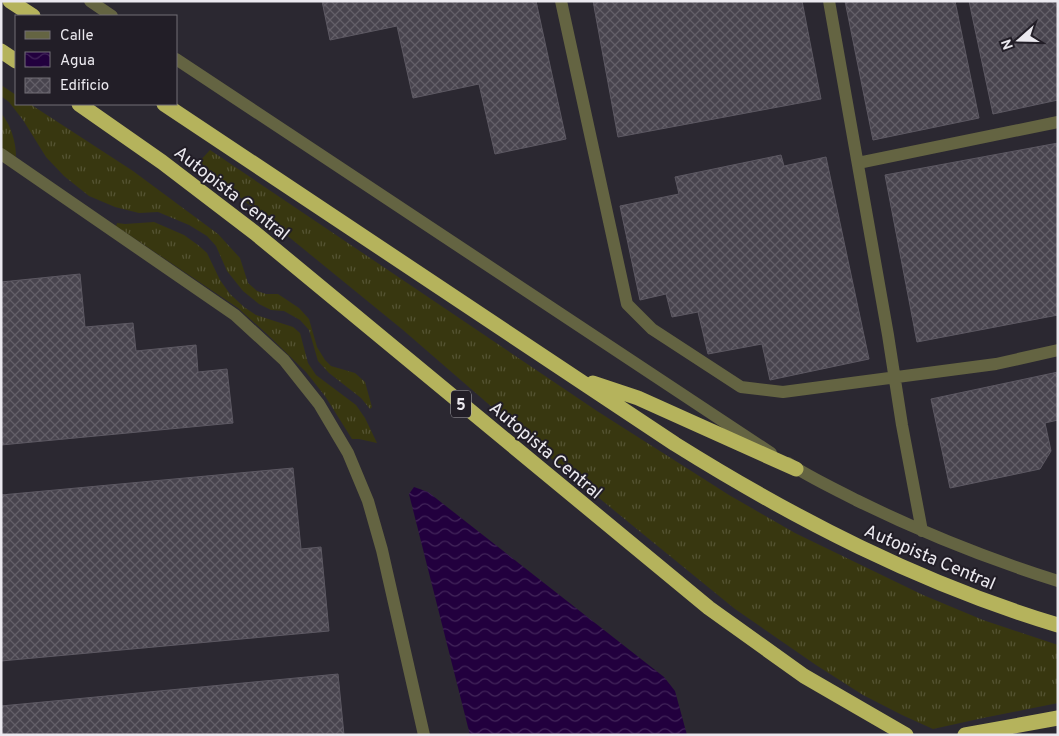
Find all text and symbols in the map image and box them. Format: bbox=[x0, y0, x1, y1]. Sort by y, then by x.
legend bbox=[15, 15, 178, 105]
north arrow bbox=[994, 15, 1044, 65]
text: Calle bbox=[60, 27, 94, 46]
text: N bbox=[998, 36, 1018, 52]
text: Agua bbox=[60, 52, 95, 71]
text: Edificio bbox=[60, 77, 109, 96]
street label: Autopista Central bbox=[169, 142, 294, 247]
road number: 5 bbox=[451, 390, 471, 418]
street label: Autopista Central bbox=[484, 397, 606, 505]
street label: Autopista Central bbox=[860, 520, 999, 596]

